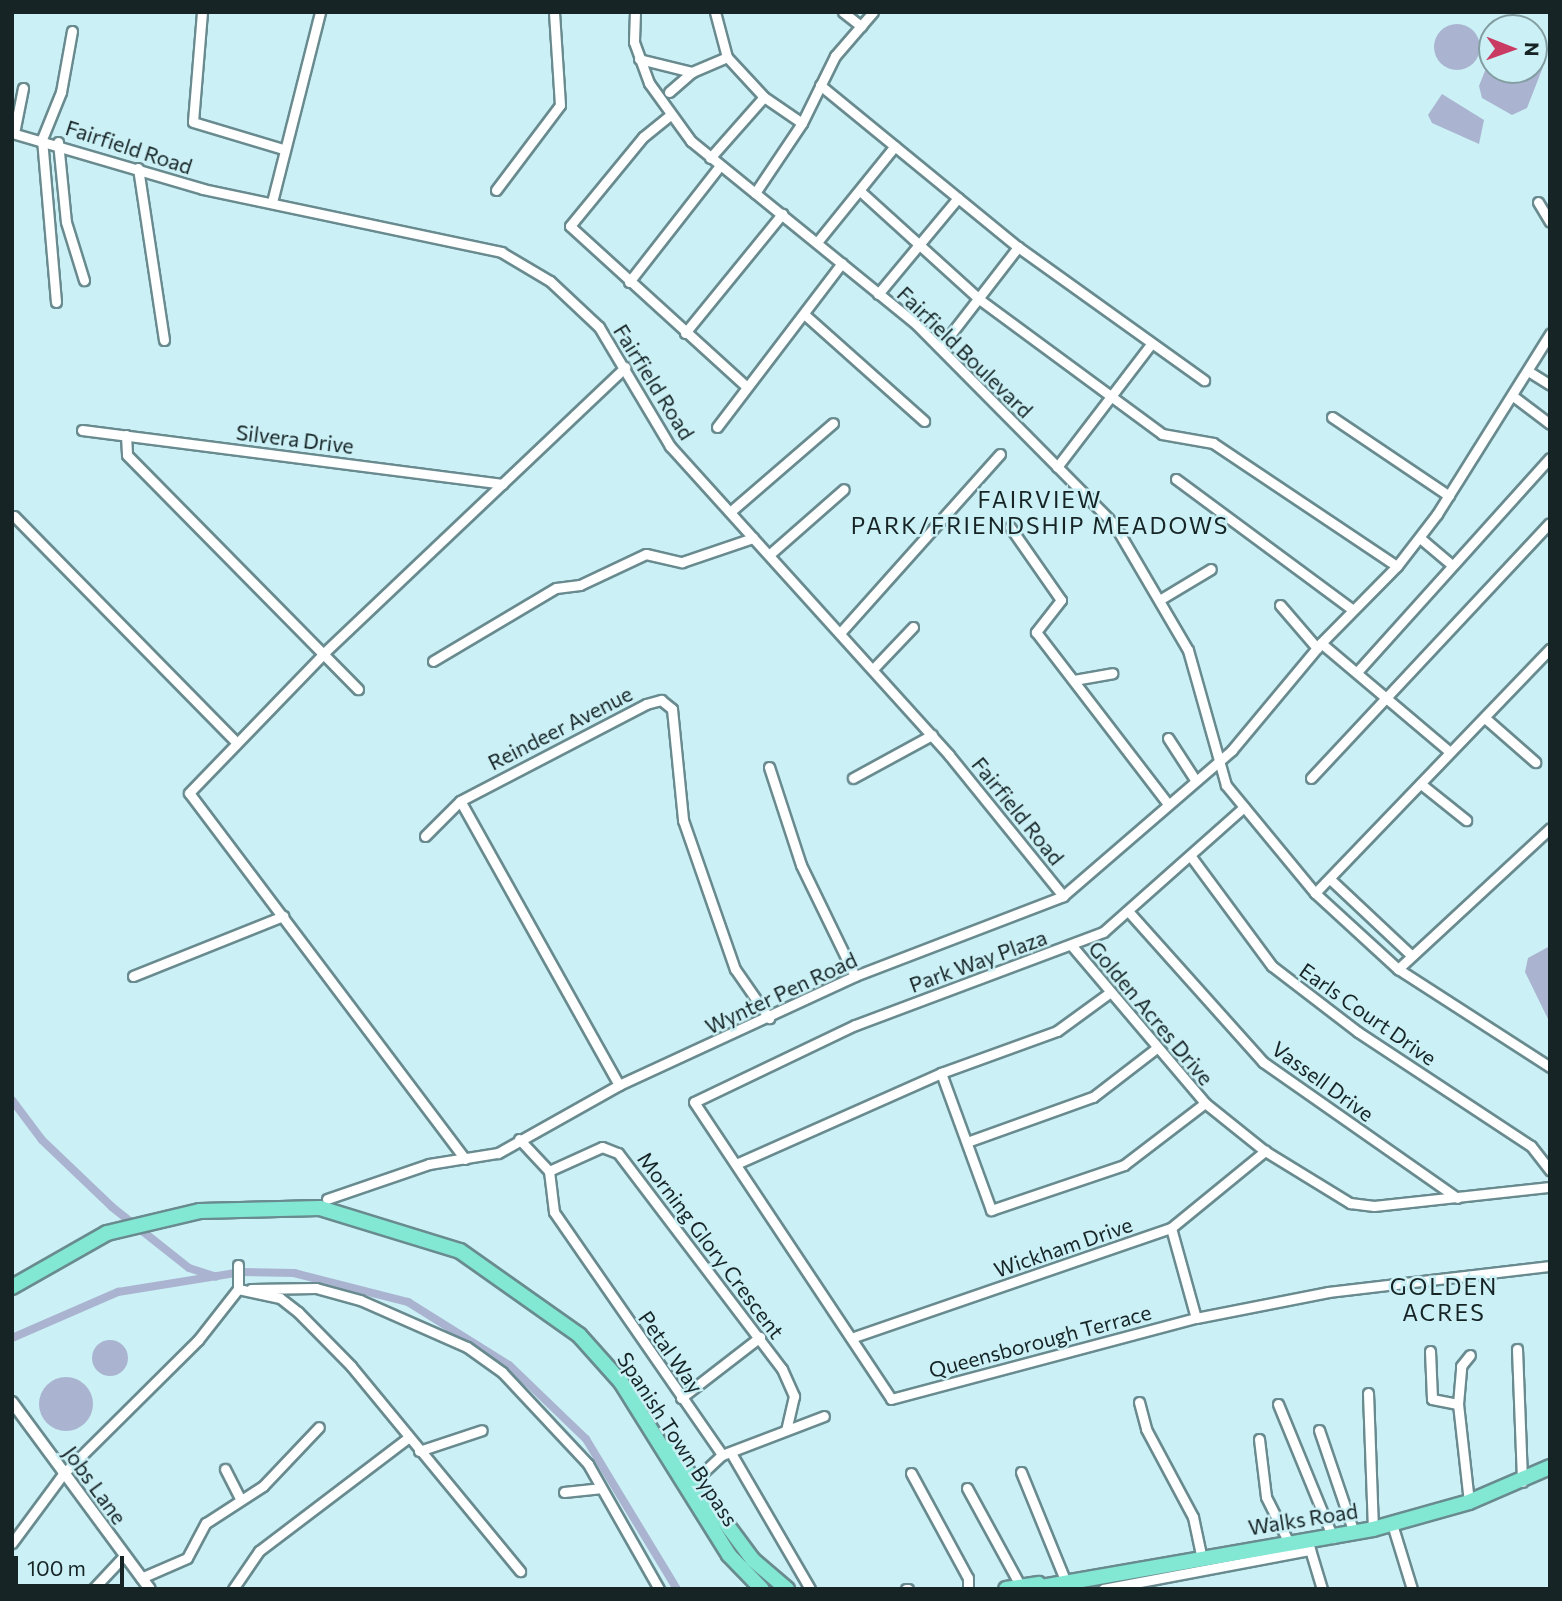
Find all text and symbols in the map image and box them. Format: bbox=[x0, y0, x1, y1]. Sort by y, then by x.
north arrow bbox=[1478, 14, 1548, 84]
text: N bbox=[1521, 42, 1544, 57]
street label: Fairfield Road bbox=[62, 115, 196, 179]
street label: Fairfield Boulevard bbox=[892, 281, 1038, 423]
street label: Fairfield Road bbox=[608, 319, 700, 445]
street label: Silvera Drive bbox=[235, 419, 355, 459]
district label: FAIRVIEW PARK/FRIENDSHIP MEADOWS bbox=[854, 485, 1226, 539]
street label: Reindeer Avenue bbox=[484, 681, 636, 775]
street label: Fairfield Road bbox=[967, 752, 1069, 870]
street label: Park Way Plaza bbox=[906, 924, 1050, 998]
street label: Golden Acres Drive bbox=[1083, 936, 1219, 1090]
street label: Wynter Pen Road bbox=[701, 947, 861, 1039]
street label: Earls Court Drive bbox=[1295, 957, 1441, 1071]
street label: Vassell Drive bbox=[1267, 1036, 1379, 1126]
street label: Morning Glory Crescent bbox=[632, 1147, 790, 1343]
street label: Wickham Drive bbox=[991, 1212, 1135, 1282]
district label: GOLDEN ACRES bbox=[1390, 1272, 1498, 1326]
street label: Queensborough Terrace bbox=[926, 1299, 1154, 1383]
street label: Petal Way bbox=[634, 1306, 708, 1398]
street label: Spanish Town Bypass bbox=[612, 1347, 744, 1531]
street label: Jobs Lane bbox=[58, 1441, 132, 1529]
street label: Walks Road bbox=[1246, 1498, 1360, 1540]
scale bar bbox=[18, 1542, 128, 1586]
text: 100 m bbox=[27, 1555, 86, 1580]

